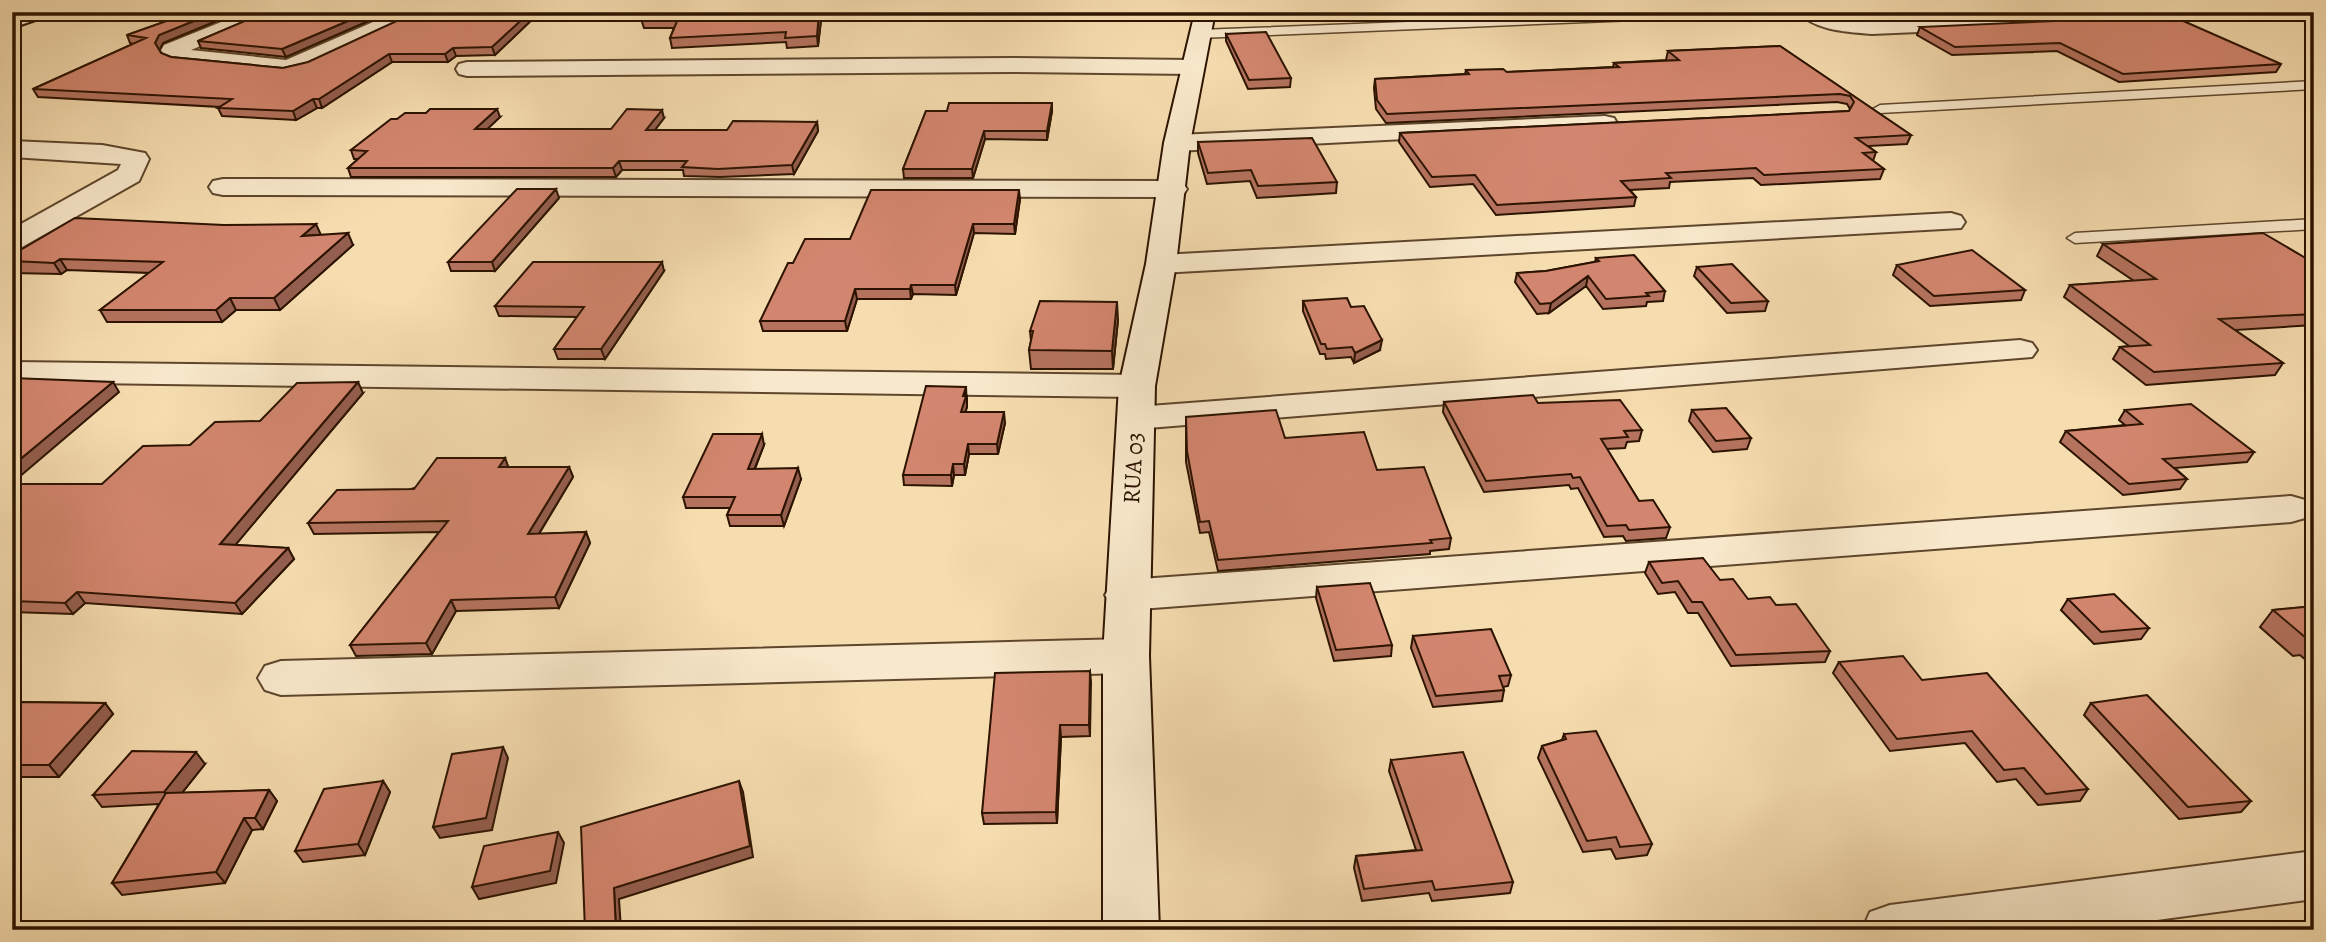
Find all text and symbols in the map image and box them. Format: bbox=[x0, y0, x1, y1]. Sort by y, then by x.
street label: RUA 03 bbox=[1115, 431, 1151, 505]

